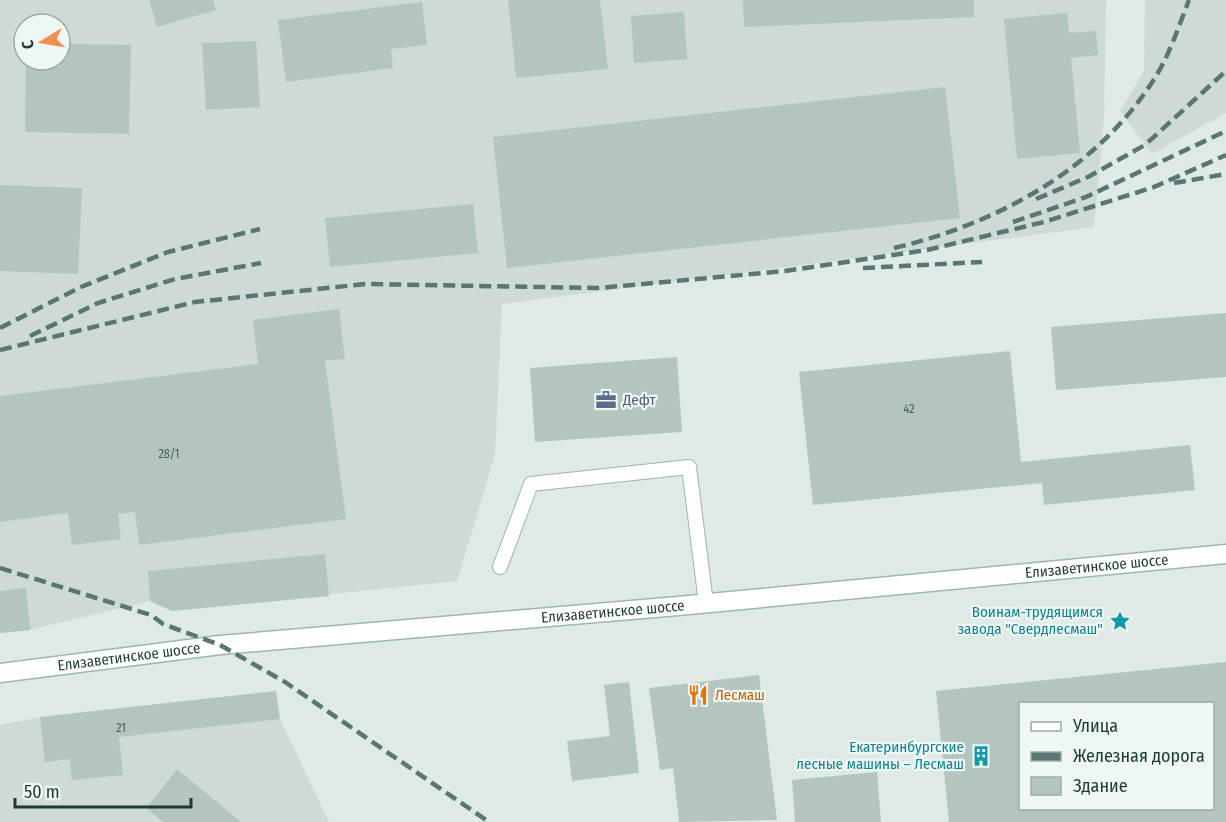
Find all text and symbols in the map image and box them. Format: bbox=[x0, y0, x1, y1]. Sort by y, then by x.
north arrow bbox=[12, 12, 72, 72]
text: С bbox=[18, 38, 38, 51]
office icon: Дефт bbox=[594, 388, 618, 412]
place label: Дефт bbox=[622, 391, 656, 409]
house number: 42 bbox=[904, 402, 914, 416]
house number: 28/1 bbox=[159, 447, 179, 461]
street label: Елизаветинское шоссе bbox=[1024, 551, 1169, 582]
street label: Елизаветинское шоссе bbox=[540, 596, 685, 627]
place label: Воинам-трудящимся завода "Свердлесмаш" bbox=[958, 603, 1103, 638]
place icon: Воинам-трудящимся завода "Свердлесмаш" bbox=[1108, 609, 1132, 633]
street label: Елизаветинское шоссе bbox=[56, 639, 201, 675]
restaurant icon: Лесмаш bbox=[686, 683, 710, 707]
place label: Лесмаш bbox=[715, 686, 765, 704]
legend bbox=[1019, 702, 1214, 810]
text: Улица bbox=[1072, 715, 1118, 737]
house number: 21 bbox=[116, 721, 126, 735]
place label: Екатеринбургские лесные машины – Лесмаш bbox=[796, 738, 964, 773]
building icon: Екатеринбургские лесные машины – Лесмаш bbox=[969, 744, 993, 768]
text: Железная дорога bbox=[1073, 745, 1205, 767]
scale bar bbox=[15, 771, 190, 809]
text: Здание bbox=[1073, 775, 1128, 797]
text: 50 m bbox=[24, 781, 60, 803]

